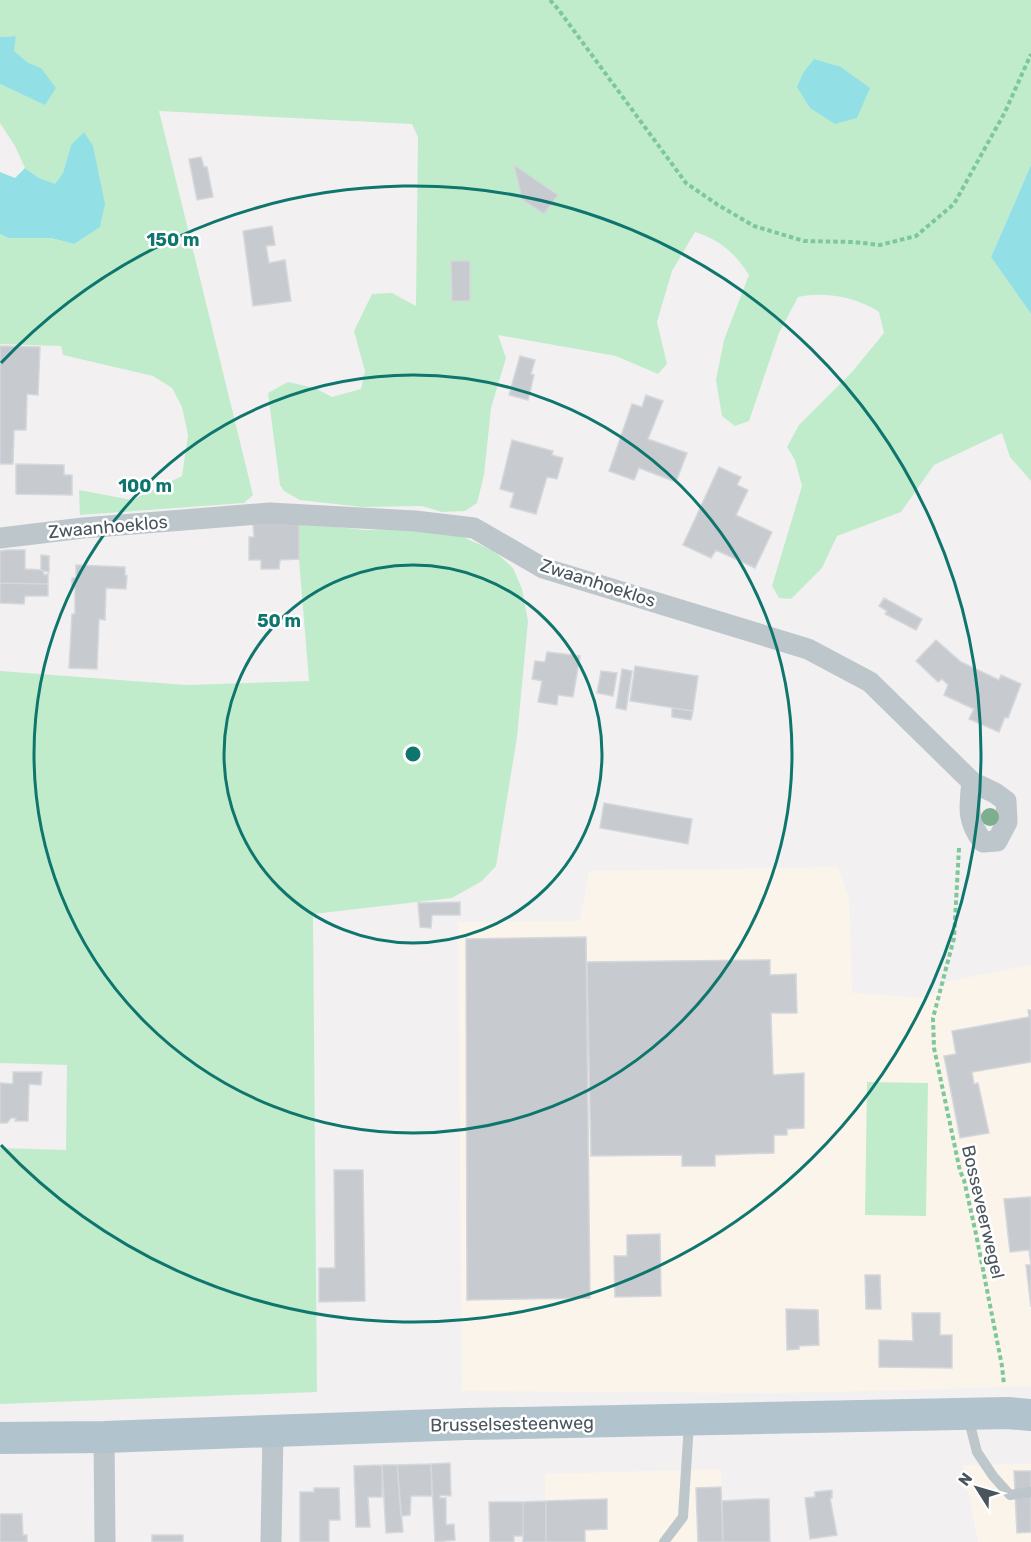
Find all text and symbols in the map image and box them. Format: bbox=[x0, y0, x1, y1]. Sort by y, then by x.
text: 150 m bbox=[146, 229, 200, 251]
text: 100 m bbox=[118, 475, 172, 497]
street label: Zwaanhoeklos bbox=[47, 511, 169, 543]
street label: Zwaanhoeklos bbox=[538, 554, 658, 612]
text: 50 m bbox=[257, 610, 301, 632]
centre of rings bbox=[403, 744, 423, 764]
street label: Bosseveerwegel bbox=[957, 1143, 1009, 1281]
street label: Brusselsesteenweg bbox=[430, 1412, 594, 1436]
north arrow bbox=[947, 1458, 1007, 1518]
text: N bbox=[954, 1469, 976, 1490]

